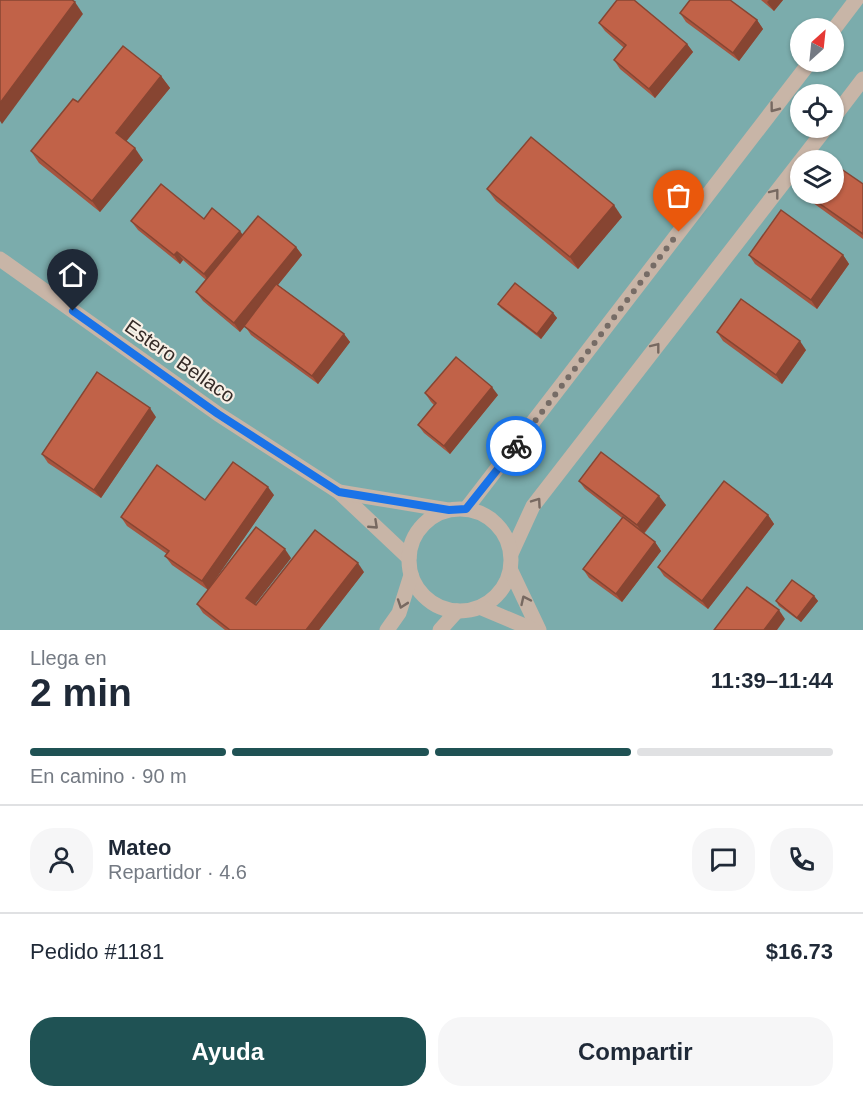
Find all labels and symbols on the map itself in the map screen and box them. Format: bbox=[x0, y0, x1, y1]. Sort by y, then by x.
north arrow bbox=[790, 18, 844, 72]
one-way arrow bbox=[770, 101, 781, 112]
pin bbox=[653, 170, 704, 232]
one-way arrow bbox=[768, 189, 779, 200]
pin bbox=[47, 249, 98, 311]
street label: Estero Bellaco bbox=[121, 315, 239, 407]
one-way arrow bbox=[648, 343, 659, 354]
courier bbox=[486, 416, 546, 476]
one-way arrow bbox=[530, 497, 541, 508]
one-way arrow bbox=[367, 518, 377, 529]
one-way arrow bbox=[520, 596, 532, 607]
one-way arrow bbox=[396, 598, 409, 609]

